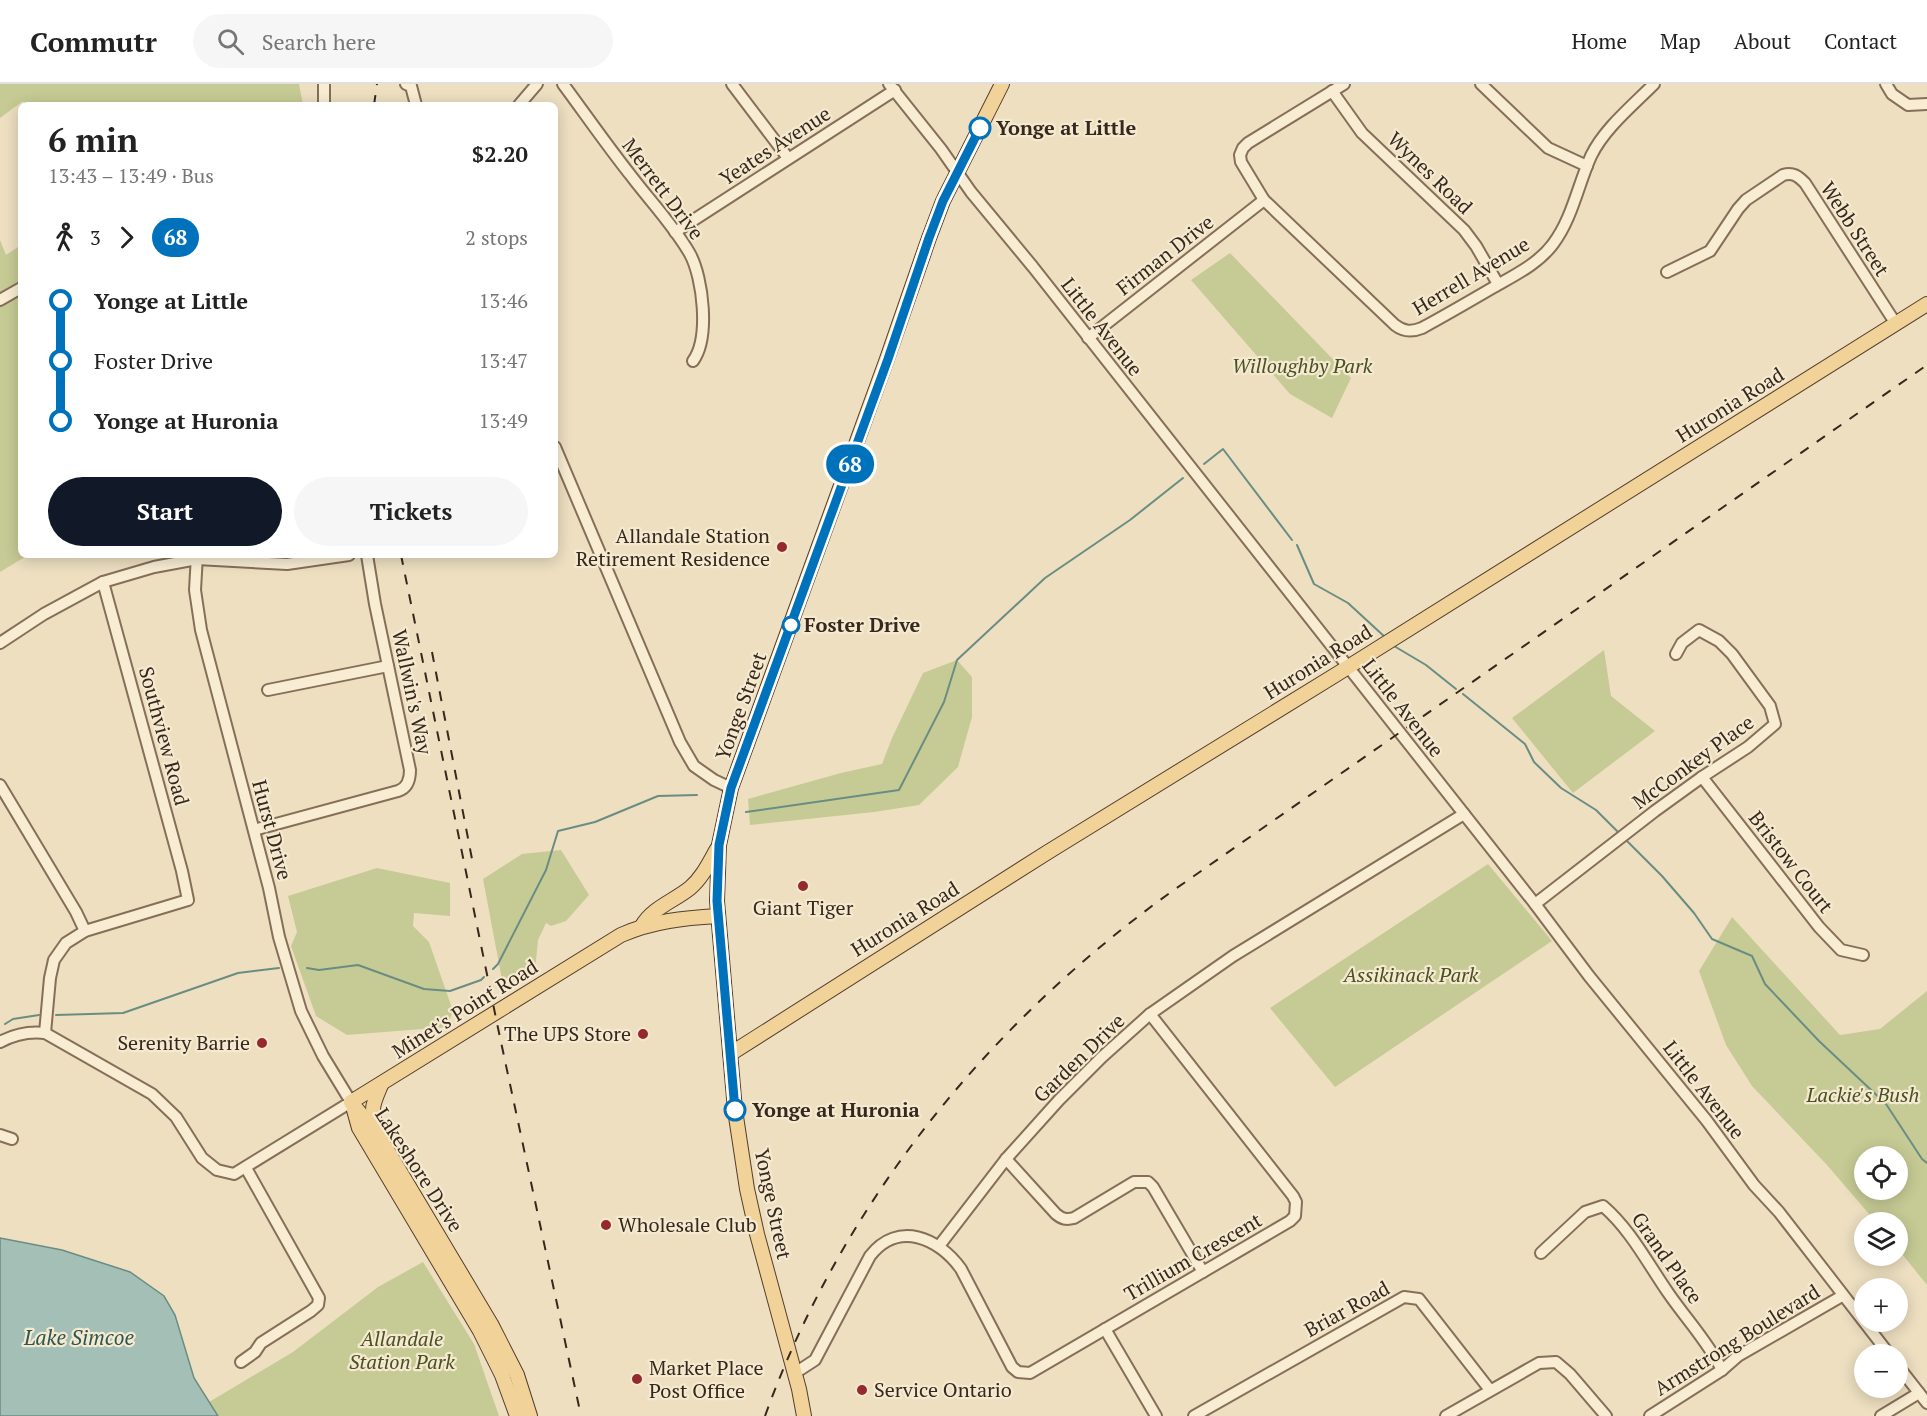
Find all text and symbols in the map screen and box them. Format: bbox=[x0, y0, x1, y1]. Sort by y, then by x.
search box bbox=[193, 14, 613, 68]
text: Commutr bbox=[30, 23, 157, 60]
icon: search bbox=[214, 25, 247, 58]
text: Search here bbox=[262, 27, 376, 56]
text: Home bbox=[1571, 27, 1627, 55]
text: Map bbox=[1660, 27, 1701, 55]
text: About bbox=[1734, 27, 1791, 55]
text: Contact bbox=[1824, 27, 1897, 55]
street label: Yeates Avenue bbox=[714, 100, 835, 192]
place label: Yonge at Little bbox=[996, 114, 1136, 141]
marker: Yonge at Little bbox=[969, 117, 991, 139]
text: 6 min bbox=[48, 118, 138, 161]
street label: Wynes Road bbox=[1382, 125, 1478, 220]
street label: Merrett Drive bbox=[616, 133, 710, 245]
text: $2.20 bbox=[472, 139, 528, 168]
text: 13:43 – 13:49 · Bus bbox=[48, 162, 214, 189]
street label: Webb Street bbox=[1815, 176, 1896, 282]
street label: Firman Drive bbox=[1111, 208, 1219, 301]
icon: walk bbox=[48, 221, 81, 254]
icon: forward bbox=[110, 221, 143, 254]
text: 68 bbox=[164, 223, 187, 251]
text: 3 bbox=[90, 224, 101, 251]
text: 2 stops bbox=[465, 224, 528, 251]
street label: Herrell Avenue bbox=[1407, 230, 1534, 321]
street label: Little Avenue bbox=[1055, 272, 1149, 381]
text: Yonge at Little bbox=[94, 286, 248, 315]
text: 13:46 bbox=[479, 287, 528, 314]
text: Foster Drive bbox=[94, 346, 213, 375]
text: 13:47 bbox=[479, 347, 528, 374]
park label: Willoughby Park bbox=[1232, 352, 1373, 379]
street label: Huronia Road bbox=[1671, 361, 1789, 448]
text: Yonge at Huronia bbox=[94, 406, 278, 435]
text: 13:49 bbox=[479, 407, 528, 434]
line badge: 68 bbox=[823, 444, 877, 484]
text: 68 bbox=[838, 450, 862, 478]
button: Start bbox=[48, 477, 282, 546]
button: Tickets bbox=[294, 477, 528, 546]
place label: Allandale Station Retirement Residence bbox=[576, 522, 770, 572]
marker: Allandale Station Retirement Residence bbox=[775, 540, 789, 554]
place label: Foster Drive bbox=[804, 611, 921, 638]
marker: Foster Drive bbox=[782, 616, 800, 634]
street label: Huronia Road bbox=[1259, 618, 1377, 705]
street label: Wallwin's Way bbox=[386, 627, 439, 758]
street label: Yonge Street bbox=[709, 648, 773, 763]
street label: Little Avenue bbox=[1356, 653, 1450, 762]
street label: Southview Road bbox=[133, 663, 196, 808]
street label: McConkey Place bbox=[1627, 708, 1759, 815]
street label: Hurst Drive bbox=[246, 777, 299, 883]
street label: Bristow Court bbox=[1743, 805, 1840, 919]
street label: Huronia Road bbox=[846, 875, 964, 962]
marker: Giant Tiger bbox=[796, 879, 810, 893]
place label: Giant Tiger bbox=[753, 894, 854, 921]
street label: Minet's Point Road bbox=[387, 953, 543, 1064]
park label: Assikinack Park bbox=[1343, 961, 1479, 988]
street label: Garden Drive bbox=[1027, 1007, 1130, 1108]
place label: The UPS Store bbox=[504, 1020, 631, 1047]
marker: The UPS Store bbox=[636, 1027, 650, 1041]
place label: Serenity Barrie bbox=[117, 1029, 250, 1056]
street label: Little Avenue bbox=[1657, 1035, 1751, 1144]
marker: Serenity Barrie bbox=[255, 1036, 269, 1050]
park label: Lackie's Bush bbox=[1806, 1081, 1919, 1108]
place label: Yonge at Huronia bbox=[752, 1096, 920, 1123]
marker: Yonge at Huronia bbox=[724, 1099, 746, 1121]
street label: Lakeshore Drive bbox=[369, 1102, 470, 1237]
street label: Yonge Street bbox=[749, 1146, 799, 1262]
map controls bbox=[1854, 1146, 1908, 1398]
button: locate bbox=[1854, 1146, 1908, 1200]
street label: Trillium Crescent bbox=[1119, 1206, 1267, 1307]
street label: Grand Place bbox=[1626, 1206, 1709, 1309]
place label: Wholesale Club bbox=[618, 1211, 757, 1238]
button: layers bbox=[1854, 1212, 1908, 1266]
marker: Wholesale Club bbox=[599, 1218, 613, 1232]
street label: Briar Road bbox=[1299, 1274, 1394, 1343]
street label: Armstrong Boulevard bbox=[1649, 1278, 1825, 1401]
button: + bbox=[1854, 1278, 1908, 1332]
water label: Lake Simcoe bbox=[23, 1323, 134, 1351]
park label: Allandale Station Park bbox=[349, 1325, 455, 1375]
button: − bbox=[1854, 1344, 1908, 1398]
place label: Market Place Post Office bbox=[649, 1354, 764, 1404]
marker: Market Place Post Office bbox=[630, 1372, 644, 1386]
place label: Service Ontario bbox=[874, 1376, 1012, 1403]
marker: Service Ontario bbox=[855, 1383, 869, 1397]

